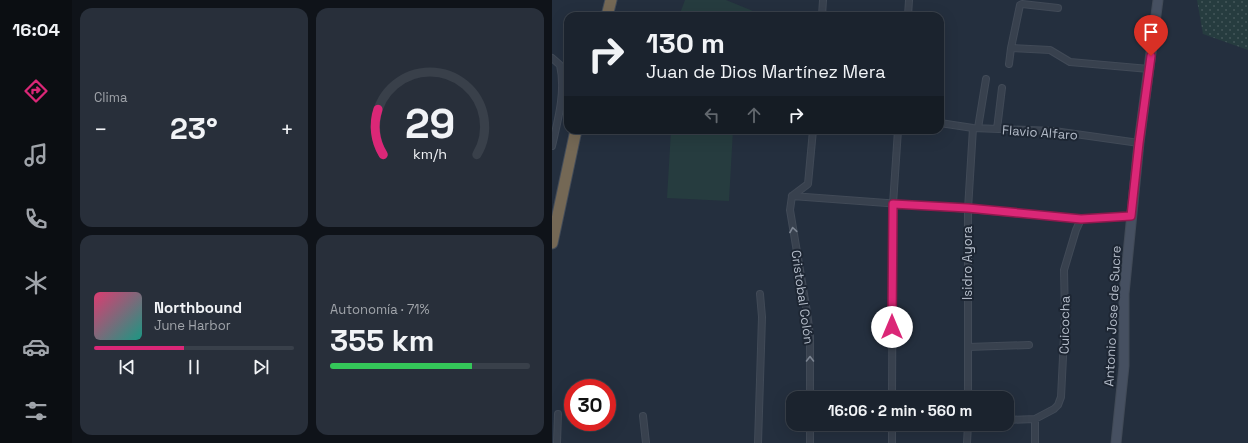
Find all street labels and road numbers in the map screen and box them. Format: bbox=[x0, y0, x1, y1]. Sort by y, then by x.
street label: Flavio Alfaro bbox=[1002, 121, 1078, 144]
street label: Isidro Ayora bbox=[959, 226, 976, 300]
street label: Antonio Jose de Sucre bbox=[1100, 245, 1125, 387]
street label: Cristobal Colón bbox=[787, 249, 818, 345]
street label: Cuicocha bbox=[1055, 295, 1074, 354]

